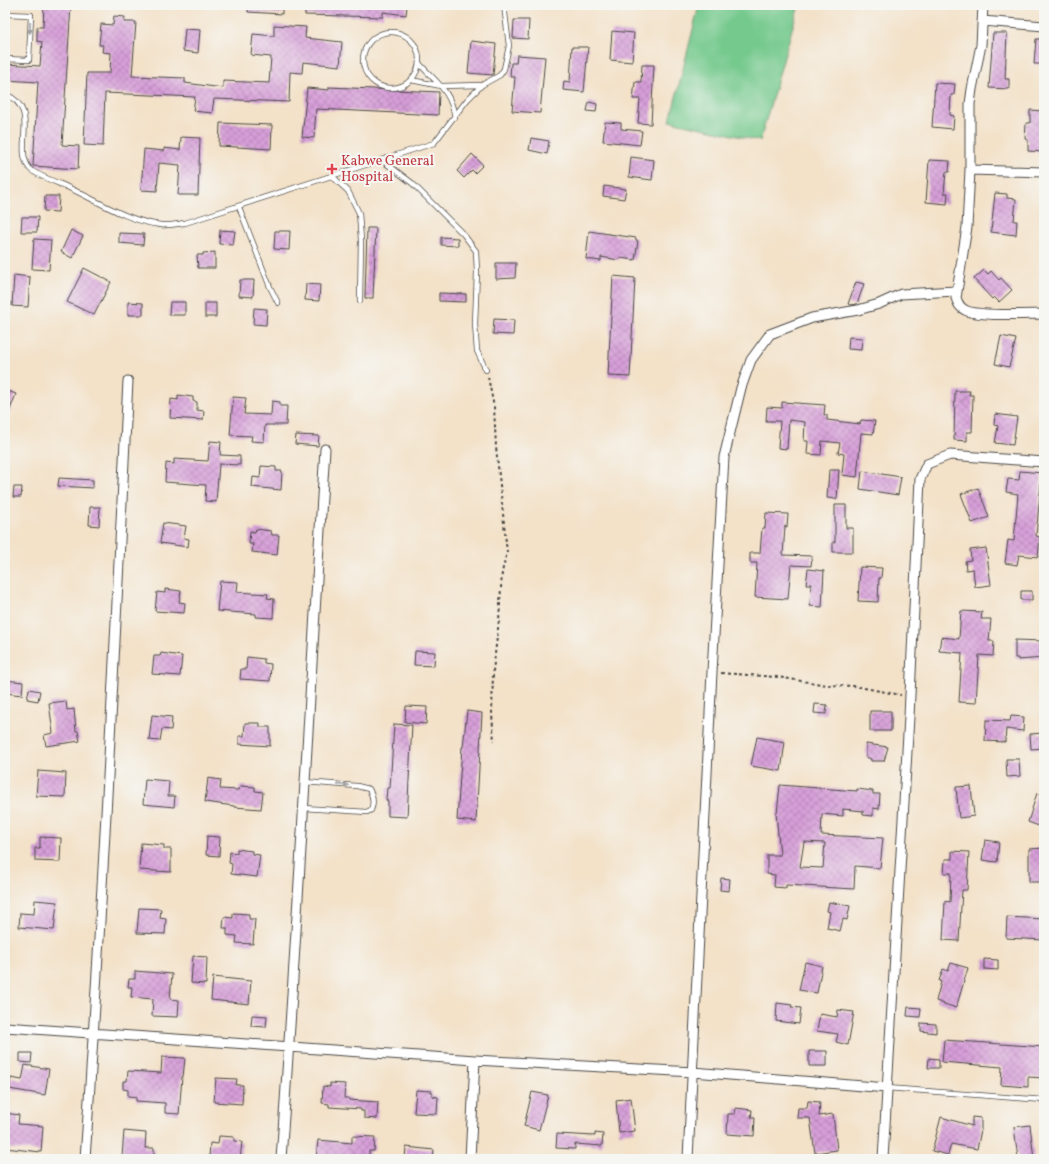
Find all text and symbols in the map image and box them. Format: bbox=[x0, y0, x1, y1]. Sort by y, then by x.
one-way arrow bbox=[27, 22, 34, 34]
place label: Kabwe General Hospital bbox=[341, 152, 434, 187]
marker: Kabwe General Hospital bbox=[326, 163, 338, 175]
one-way arrow bbox=[337, 781, 349, 788]

